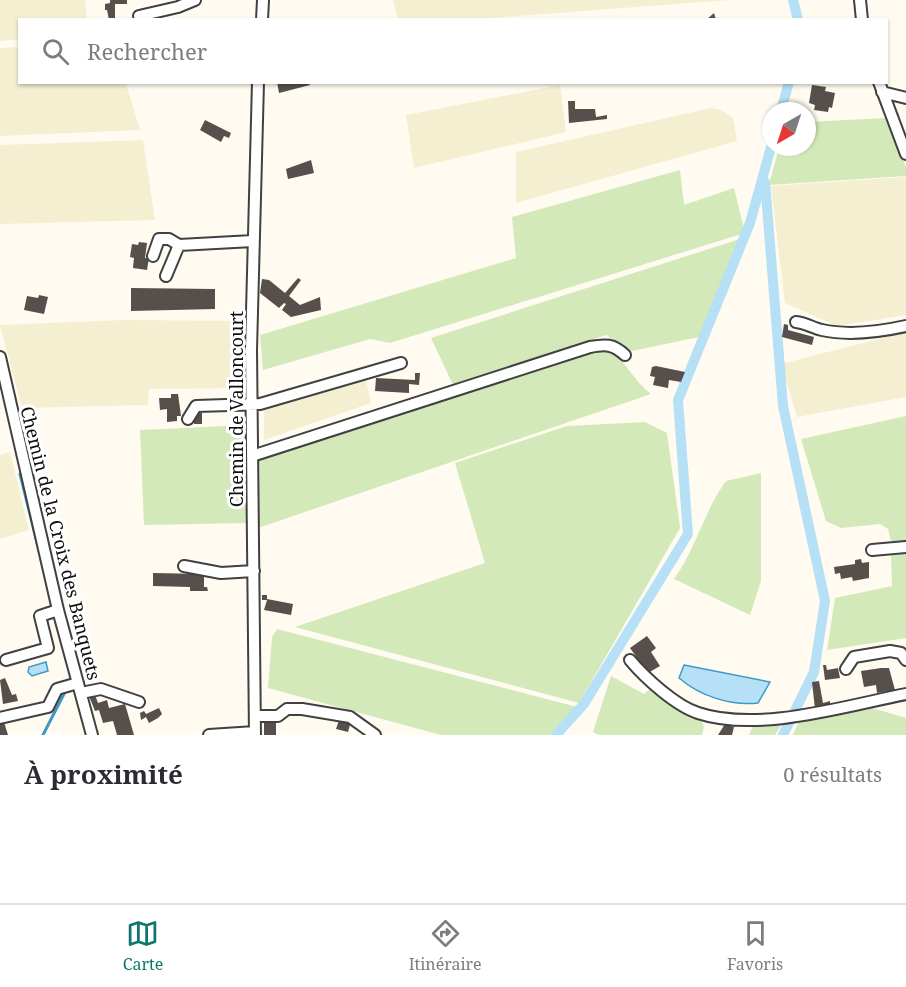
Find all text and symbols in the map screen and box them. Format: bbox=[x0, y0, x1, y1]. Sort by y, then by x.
search box bbox=[18, 18, 888, 84]
icon: search bbox=[39, 35, 72, 68]
text: Rechercher bbox=[87, 36, 207, 66]
north arrow bbox=[762, 102, 816, 156]
street label: Chemin de Valloncourt bbox=[224, 311, 248, 507]
street label: Chemin de la Croix des Banquets bbox=[15, 404, 107, 682]
text: À proximité bbox=[24, 756, 183, 792]
text: 0 résultats bbox=[783, 761, 882, 788]
tab: Carte bbox=[123, 917, 163, 975]
tab: Itinéraire bbox=[409, 917, 482, 975]
tab: Favoris bbox=[727, 917, 783, 975]

